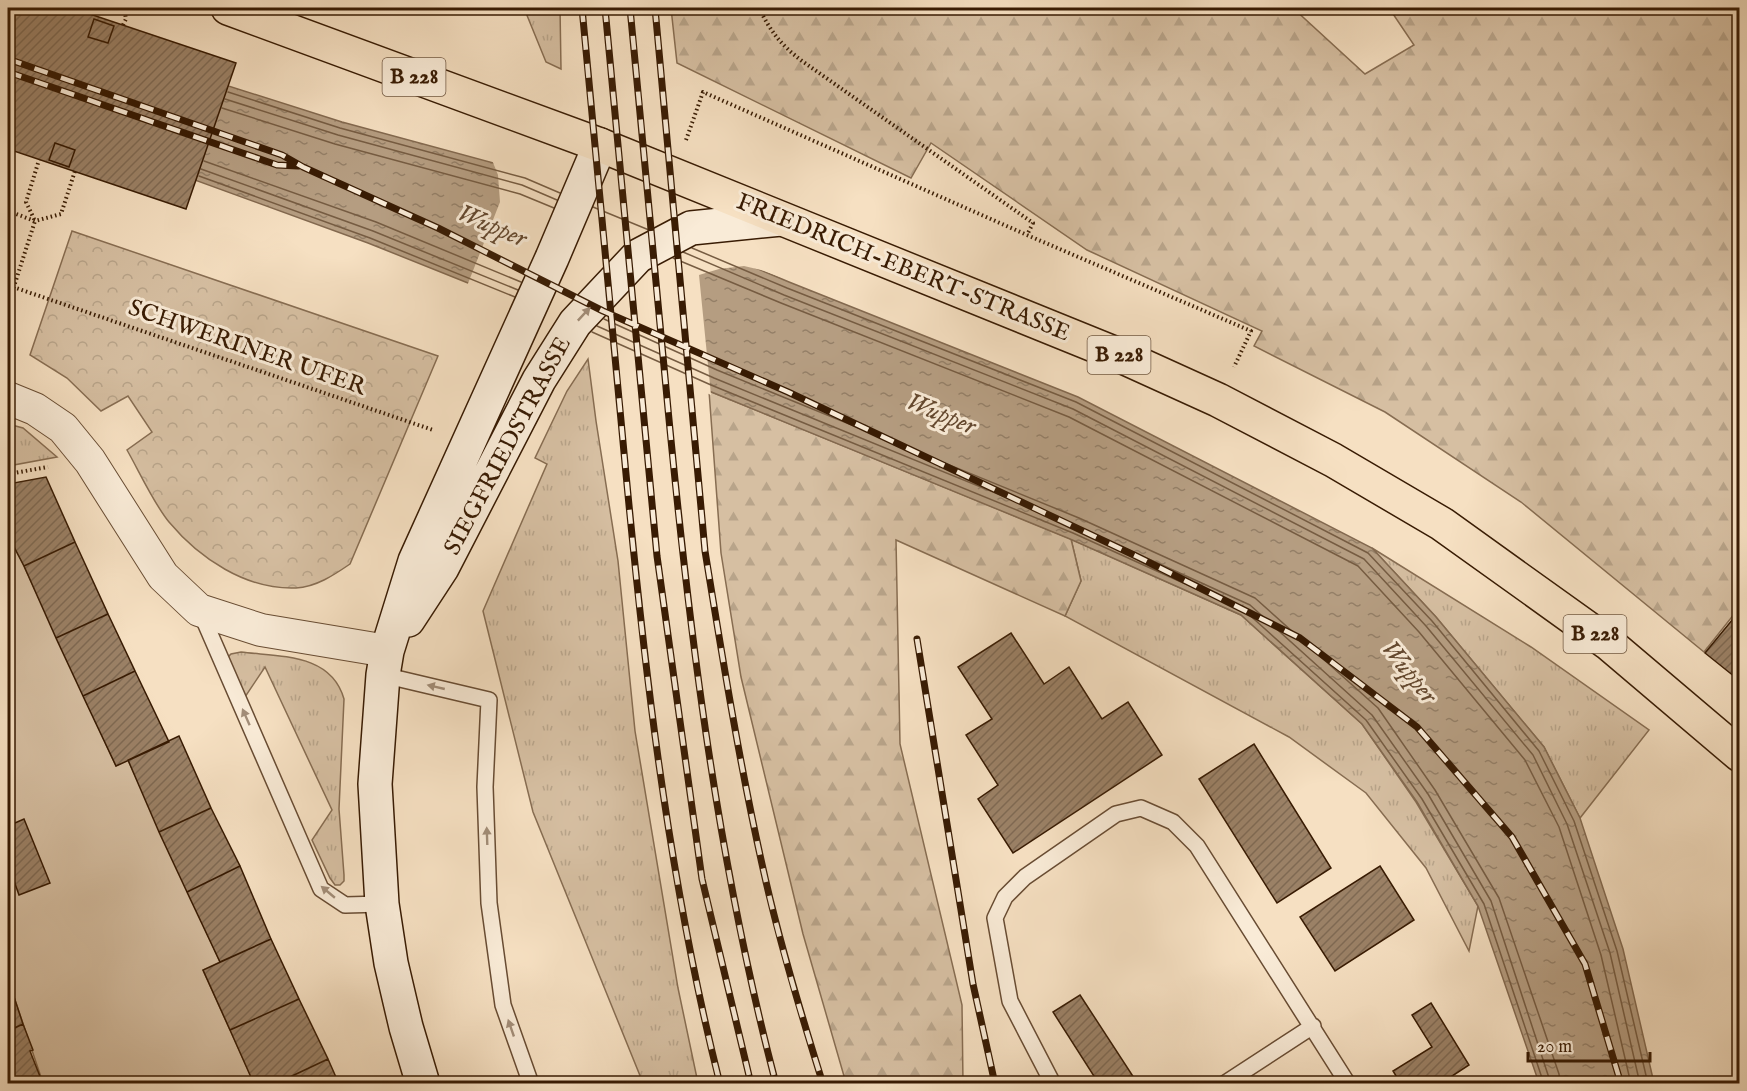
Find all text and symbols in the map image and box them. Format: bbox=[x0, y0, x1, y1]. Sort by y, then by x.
road number: B 228 bbox=[382, 58, 446, 96]
street label: FRIEDRICH-EBERT-STRASSE bbox=[732, 187, 1074, 349]
water label: Wupper bbox=[452, 197, 533, 256]
street label: SCHWERINER UFER bbox=[124, 293, 371, 403]
one-way arrow bbox=[577, 307, 590, 322]
street label: SIEGFRIEDSTRASSE bbox=[437, 331, 579, 561]
road number: B 228 bbox=[1088, 336, 1150, 374]
water label: Wupper bbox=[901, 385, 982, 443]
road number: B 228 bbox=[1564, 615, 1626, 653]
water label: Wupper bbox=[1373, 634, 1445, 711]
one-way arrow bbox=[427, 682, 445, 692]
one-way arrow bbox=[241, 707, 251, 725]
one-way arrow bbox=[482, 826, 491, 845]
one-way arrow bbox=[320, 886, 336, 899]
one-way arrow bbox=[506, 1019, 516, 1037]
scale bar bbox=[1528, 1025, 1650, 1063]
text: 20 m bbox=[1537, 1036, 1572, 1059]

